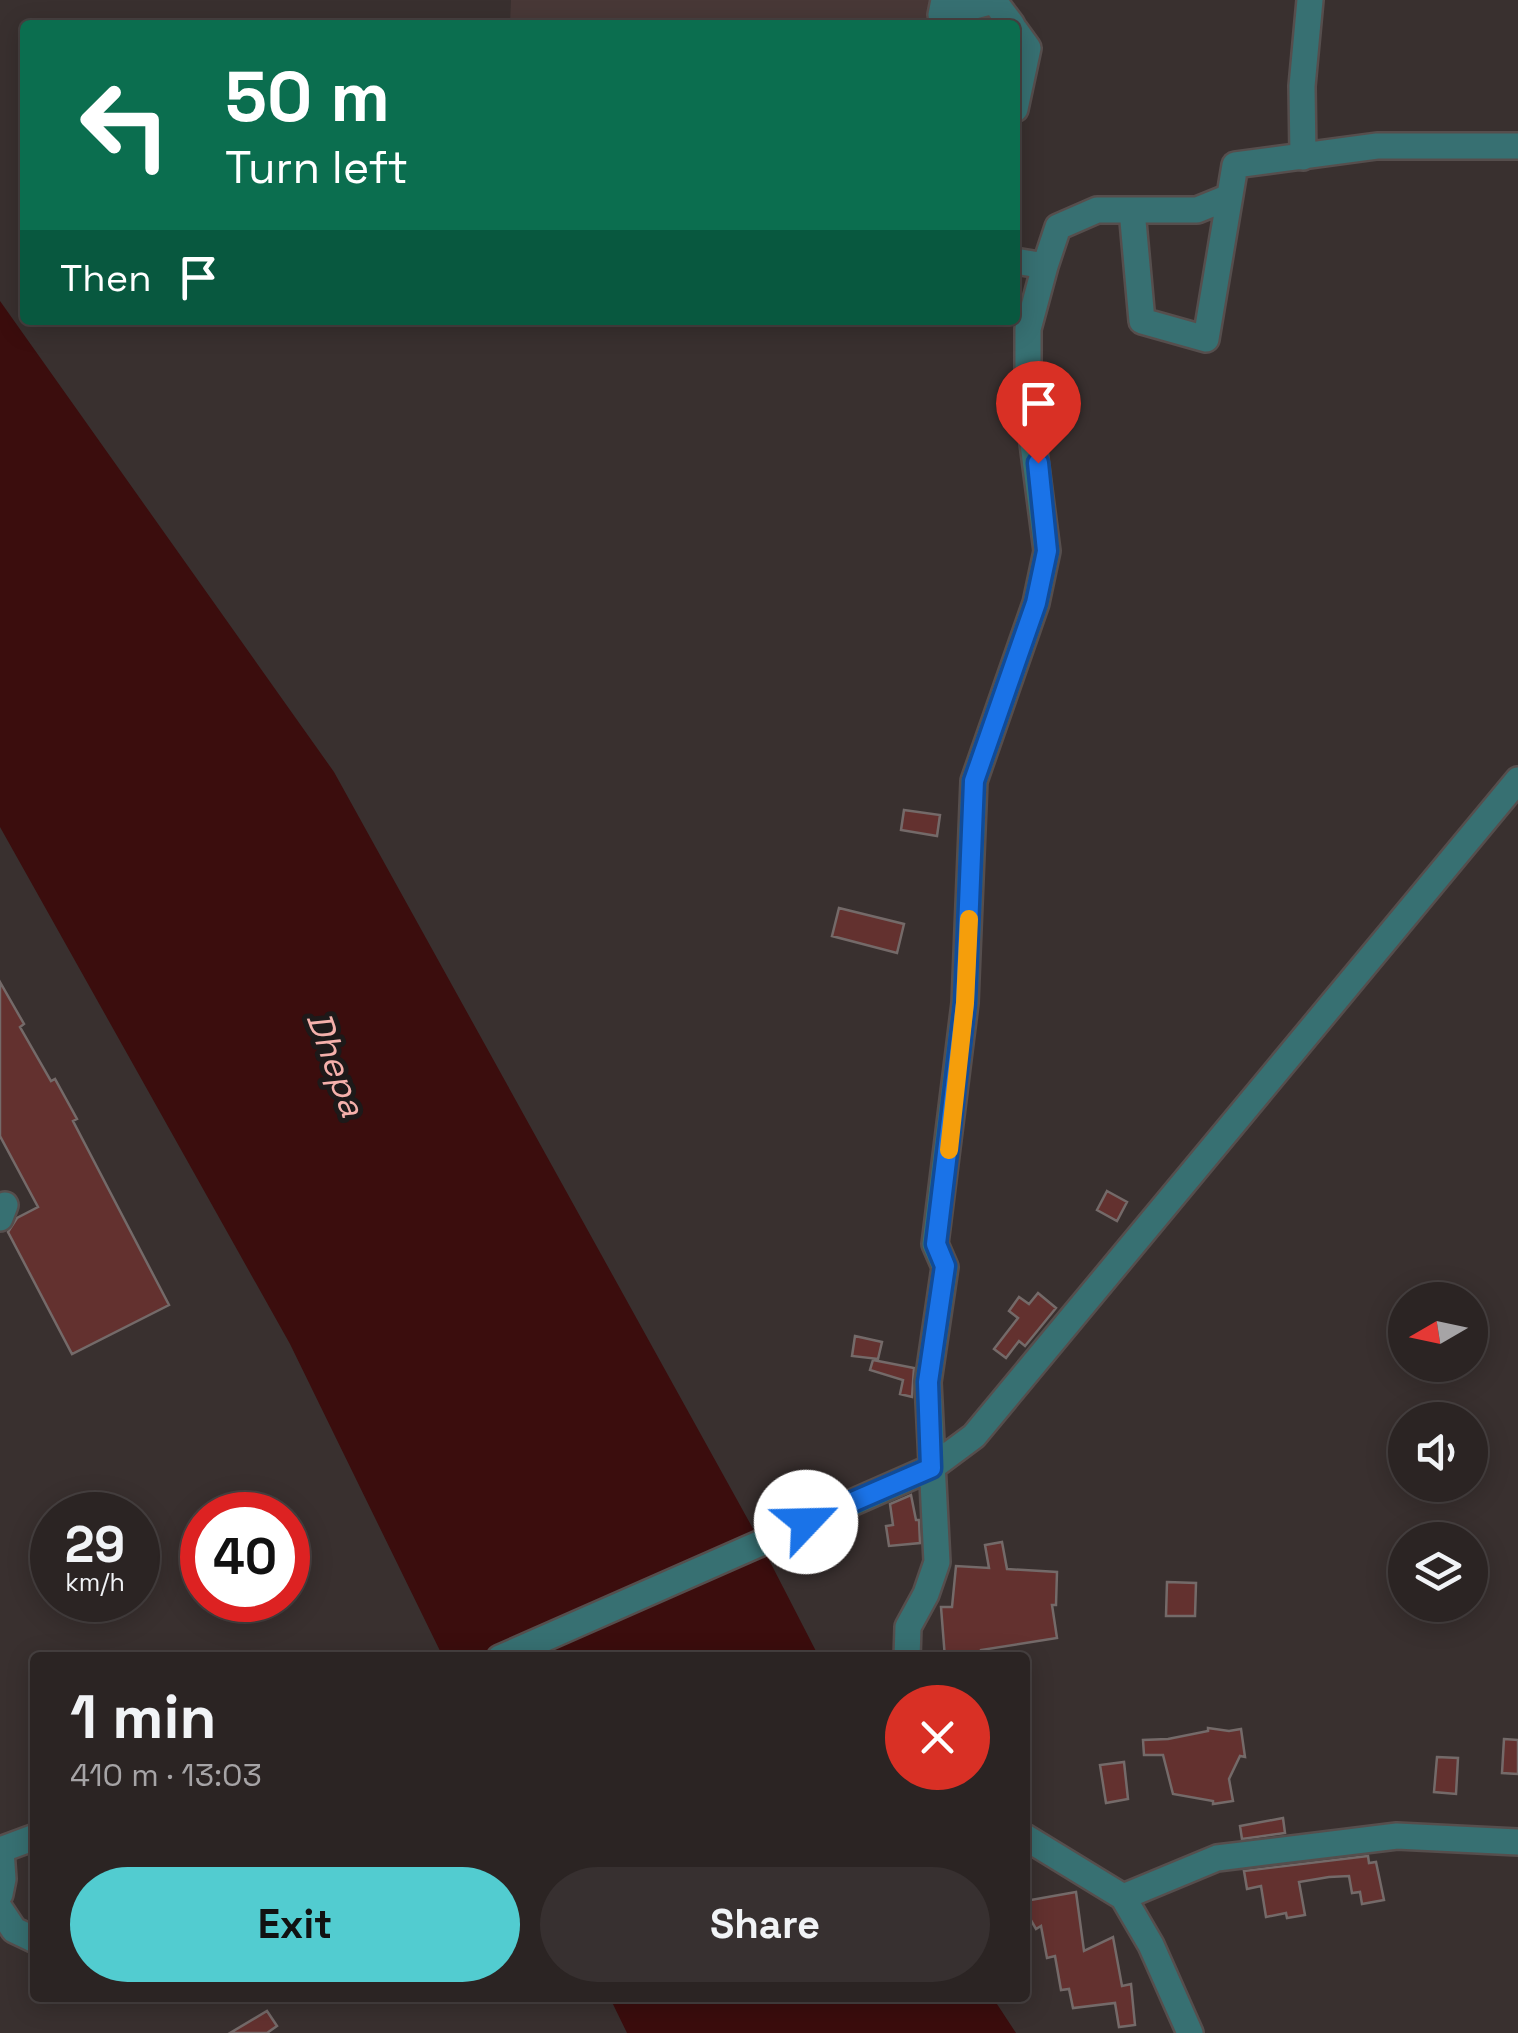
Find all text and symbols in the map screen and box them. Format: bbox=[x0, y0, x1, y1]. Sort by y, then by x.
text: 50 m bbox=[225, 52, 390, 141]
icon: left bbox=[60, 60, 190, 190]
text: Turn left bbox=[225, 139, 408, 196]
icon: arrive bbox=[171, 250, 226, 305]
text: Then bbox=[60, 254, 151, 302]
pin bbox=[996, 361, 1081, 464]
icon: arrive bbox=[1011, 376, 1066, 431]
water label: Dhepa bbox=[297, 1006, 375, 1123]
north arrow bbox=[1388, 1282, 1488, 1382]
map controls bbox=[1388, 1282, 1488, 1622]
button: sound bbox=[1388, 1402, 1488, 1502]
position arrow bbox=[754, 1470, 858, 1574]
speed limit sign: 40 bbox=[180, 1492, 310, 1622]
text: 29 bbox=[65, 1513, 125, 1577]
button: layers bbox=[1388, 1522, 1488, 1622]
text: km/h bbox=[65, 1566, 125, 1598]
text: 1 min bbox=[70, 1679, 217, 1756]
button: close bbox=[885, 1685, 990, 1790]
text: 410 m · 13:03 bbox=[70, 1755, 262, 1795]
button: Exit bbox=[70, 1867, 520, 1982]
button: Share bbox=[540, 1867, 990, 1982]

